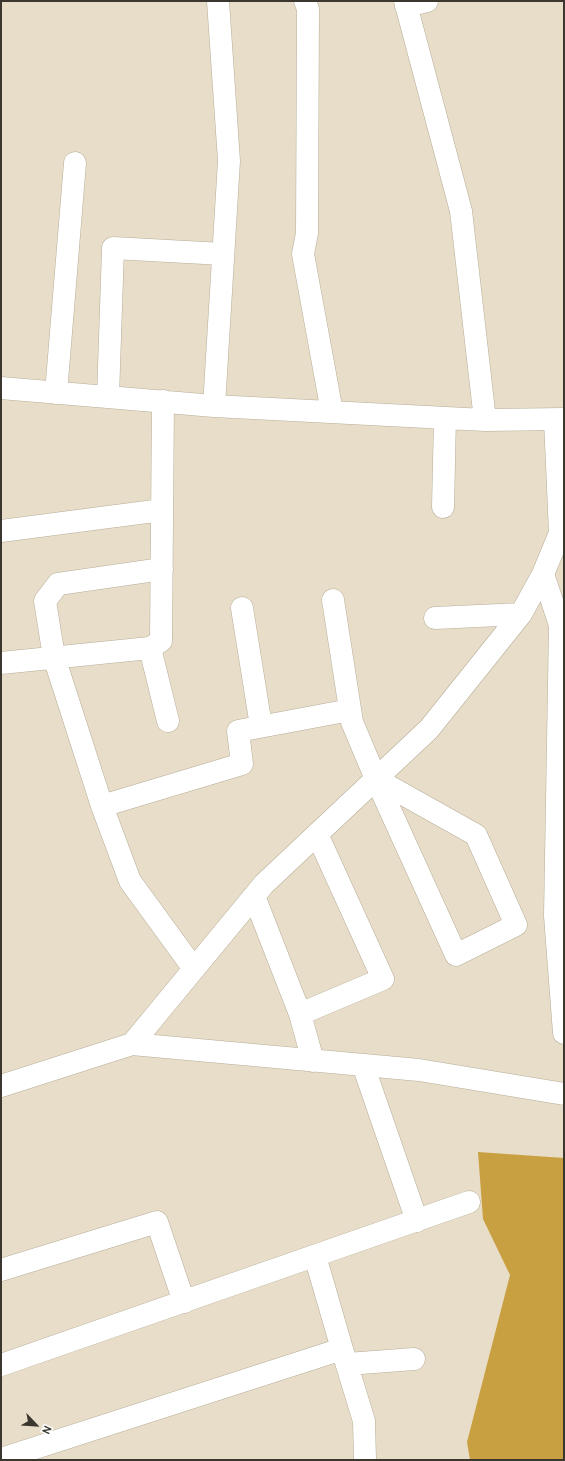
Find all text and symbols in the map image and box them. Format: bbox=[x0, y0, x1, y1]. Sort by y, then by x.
north arrow bbox=[16, 1405, 56, 1445]
text: N bbox=[39, 1424, 55, 1437]

